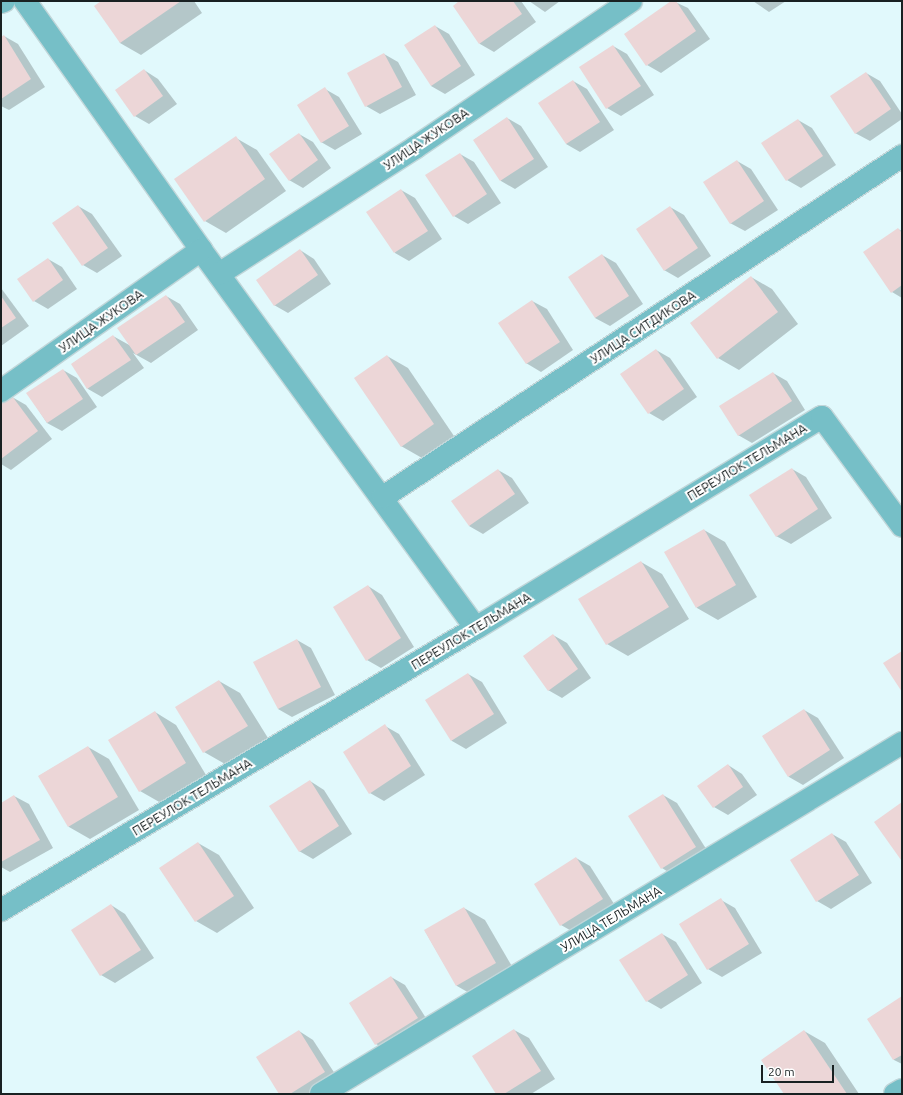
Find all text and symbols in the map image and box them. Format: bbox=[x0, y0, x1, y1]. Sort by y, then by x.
street label: УЛИЦА ЖУКОВА bbox=[381, 105, 471, 173]
street label: УЛИЦА ЖУКОВА bbox=[56, 286, 146, 356]
street label: УЛИЦА СИТДИКОВА bbox=[587, 287, 699, 367]
street label: ПЕРЕУЛОК ТЕЛЬМАНА bbox=[684, 420, 810, 504]
street label: ПЕРЕУЛОК ТЕЛЬМАНА bbox=[408, 589, 534, 673]
street label: ПЕРЕУЛОК ТЕЛЬМАНА bbox=[129, 755, 255, 839]
street label: УЛИЦА ТЕЛЬМАНА bbox=[558, 883, 664, 955]
scale bar bbox=[763, 1057, 836, 1083]
text: 20 m bbox=[768, 1065, 795, 1078]

